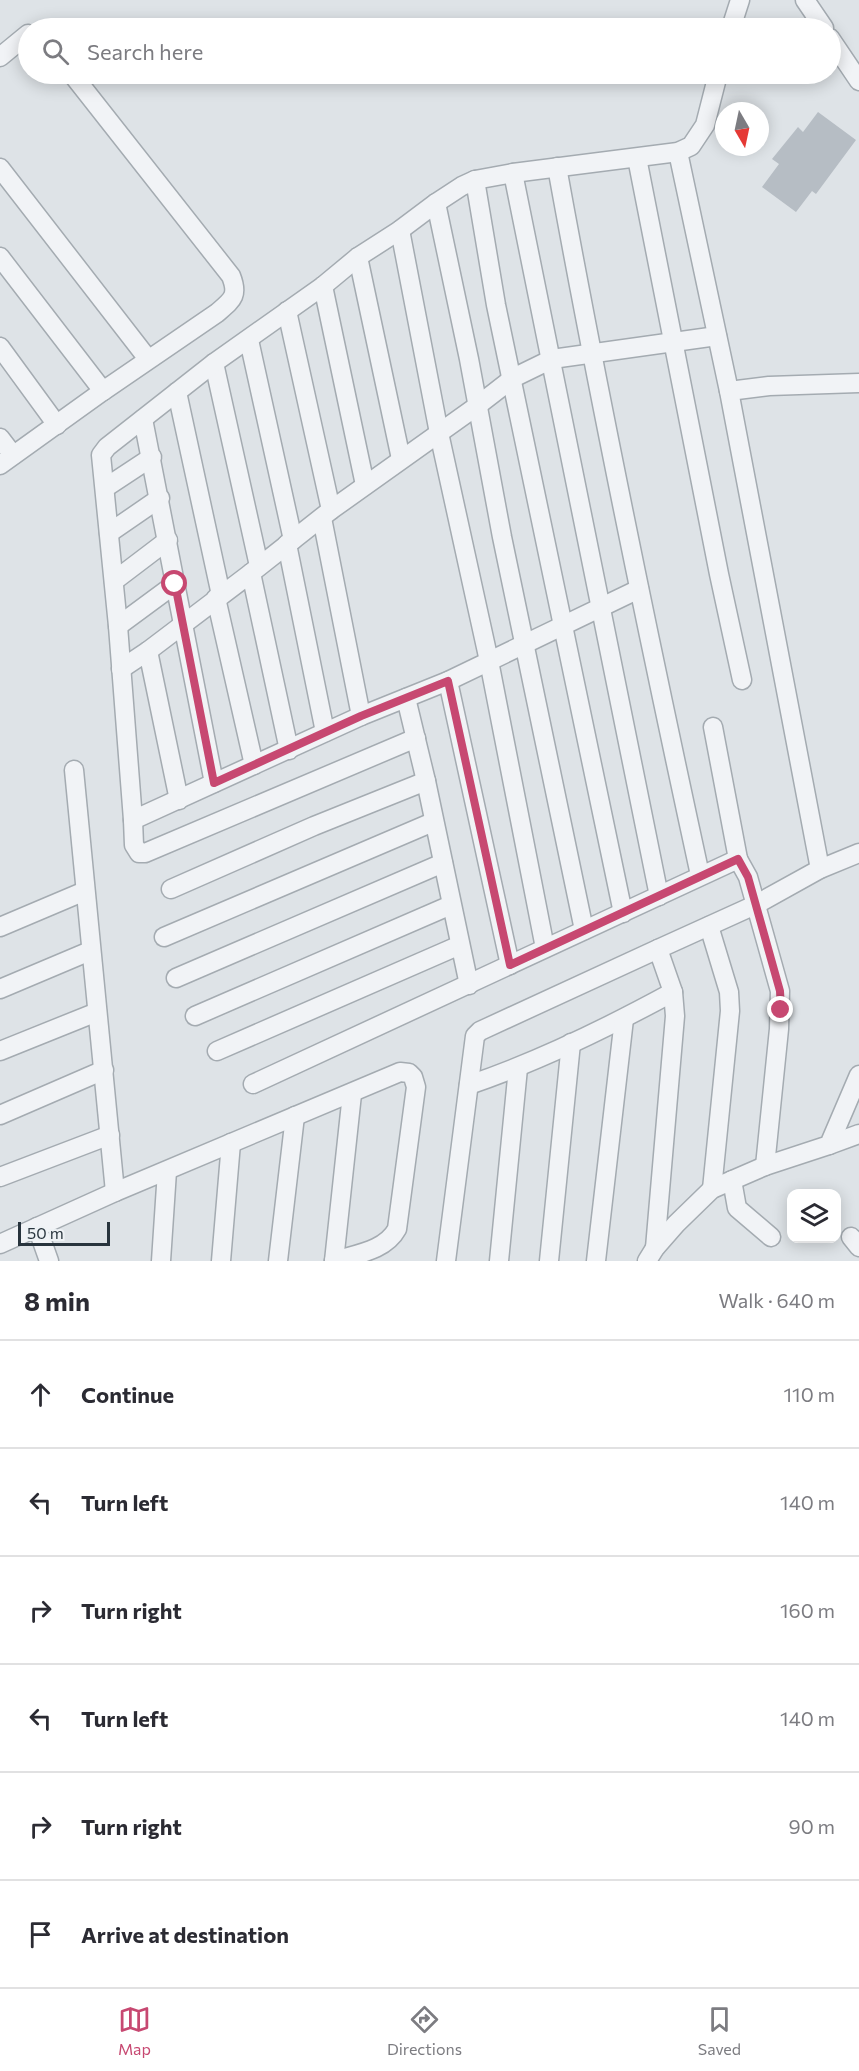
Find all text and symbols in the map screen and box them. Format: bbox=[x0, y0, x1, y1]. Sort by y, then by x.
search box bbox=[18, 18, 841, 84]
icon: search bbox=[39, 35, 72, 68]
text: Search here bbox=[87, 38, 203, 65]
north arrow bbox=[715, 102, 769, 156]
route start bbox=[161, 570, 187, 596]
route end bbox=[767, 996, 793, 1022]
map controls bbox=[787, 1189, 841, 1243]
button: layers bbox=[787, 1189, 841, 1243]
scale bar bbox=[18, 1219, 110, 1246]
text: 50 m bbox=[27, 1223, 64, 1242]
text: 8 min bbox=[24, 1285, 90, 1316]
text: Walk · 640 m bbox=[718, 1288, 835, 1312]
icon: ahead bbox=[24, 1378, 57, 1411]
text: Continue bbox=[81, 1381, 174, 1408]
text: 110 m bbox=[784, 1382, 835, 1406]
icon: left bbox=[24, 1486, 57, 1519]
text: Turn left bbox=[81, 1489, 168, 1516]
text: 140 m bbox=[780, 1490, 835, 1514]
icon: right bbox=[24, 1594, 57, 1627]
text: Turn right bbox=[81, 1597, 182, 1624]
text: 160 m bbox=[780, 1598, 835, 1622]
icon: left bbox=[24, 1702, 57, 1735]
text: Turn left bbox=[81, 1705, 168, 1732]
text: 140 m bbox=[780, 1706, 835, 1730]
icon: right bbox=[24, 1810, 57, 1843]
text: Turn right bbox=[81, 1813, 182, 1840]
text: 90 m bbox=[789, 1814, 835, 1838]
icon: arrive bbox=[24, 1918, 57, 1951]
text: Arrive at destination bbox=[81, 1921, 289, 1948]
tab: Map bbox=[118, 2003, 151, 2058]
tab: Directions bbox=[387, 2003, 462, 2058]
tab: Saved bbox=[698, 2003, 741, 2058]

